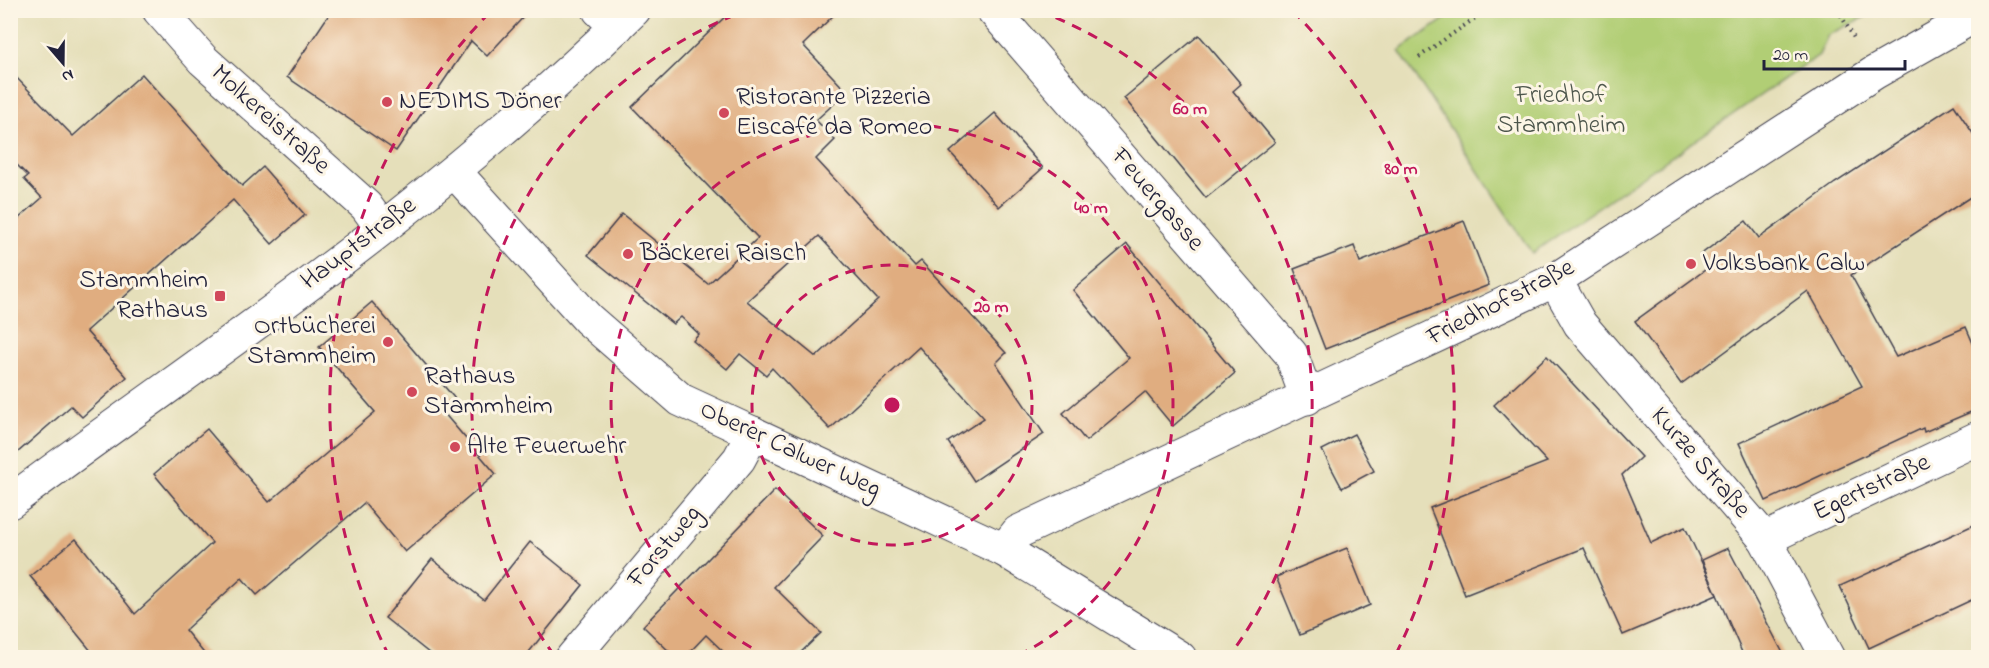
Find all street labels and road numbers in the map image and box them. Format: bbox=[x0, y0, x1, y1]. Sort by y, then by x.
street label: Molkereistraße bbox=[202, 56, 339, 184]
street label: Feuergasse bbox=[1100, 139, 1213, 261]
street label: Hauptstraße bbox=[293, 188, 425, 300]
street label: Friedhofstraße bbox=[1420, 249, 1582, 357]
street label: Oberer Calwer Weg bbox=[693, 391, 887, 509]
street label: Kurze Straße bbox=[1641, 399, 1760, 528]
street label: Egertstraße bbox=[1807, 444, 1937, 532]
street label: Forstweg bbox=[618, 497, 711, 598]

